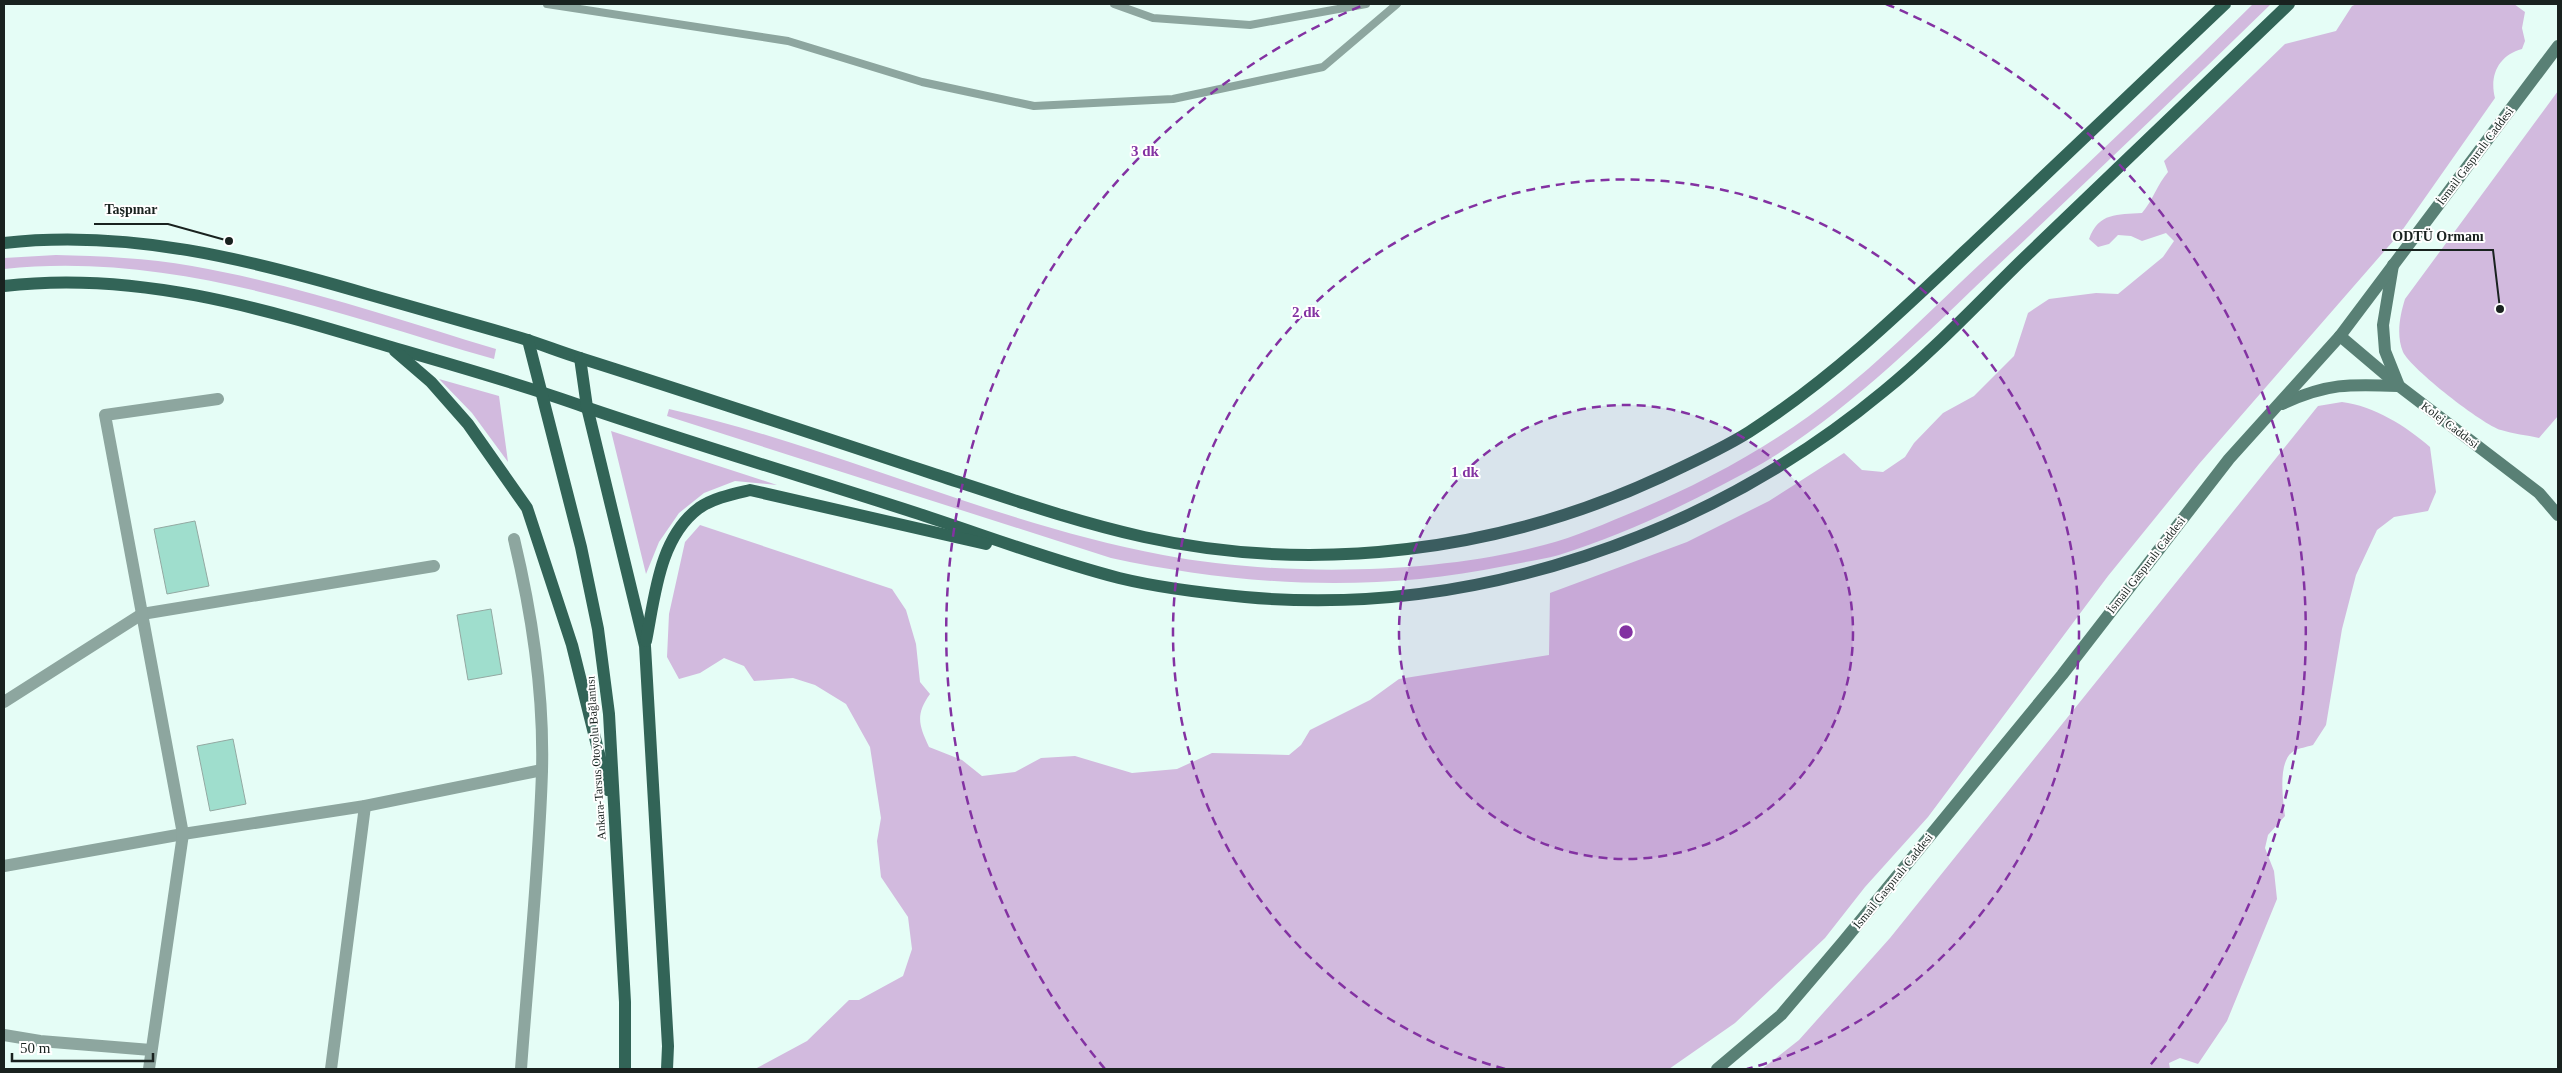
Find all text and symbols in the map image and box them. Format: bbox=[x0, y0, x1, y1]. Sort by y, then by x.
street label: İsmail Gaspıralı Caddesi bbox=[2434, 104, 2517, 208]
text: 3 dk bbox=[1131, 143, 1160, 159]
callout: Taşpınar bbox=[94, 195, 168, 224]
text: Taşpınar bbox=[104, 202, 158, 217]
callout: ODTÜ Ormanı bbox=[2382, 221, 2493, 250]
text: ODTÜ Ormanı bbox=[2392, 228, 2484, 244]
text: 2 dk bbox=[1292, 304, 1321, 320]
street label: Kolej Caddesi bbox=[2419, 399, 2482, 452]
text: 1 dk bbox=[1451, 464, 1480, 480]
street label: İsmail Gaspıralı Caddesi bbox=[2104, 513, 2188, 616]
centre of rings bbox=[1617, 623, 1635, 641]
street label: Ankara-Tarsus Otoyolu Bağlantısı bbox=[583, 675, 609, 841]
street label: İsmail Gaspıralı Caddesi bbox=[1850, 830, 1936, 932]
scale bar bbox=[12, 1030, 154, 1062]
text: 50 m bbox=[20, 1040, 51, 1056]

